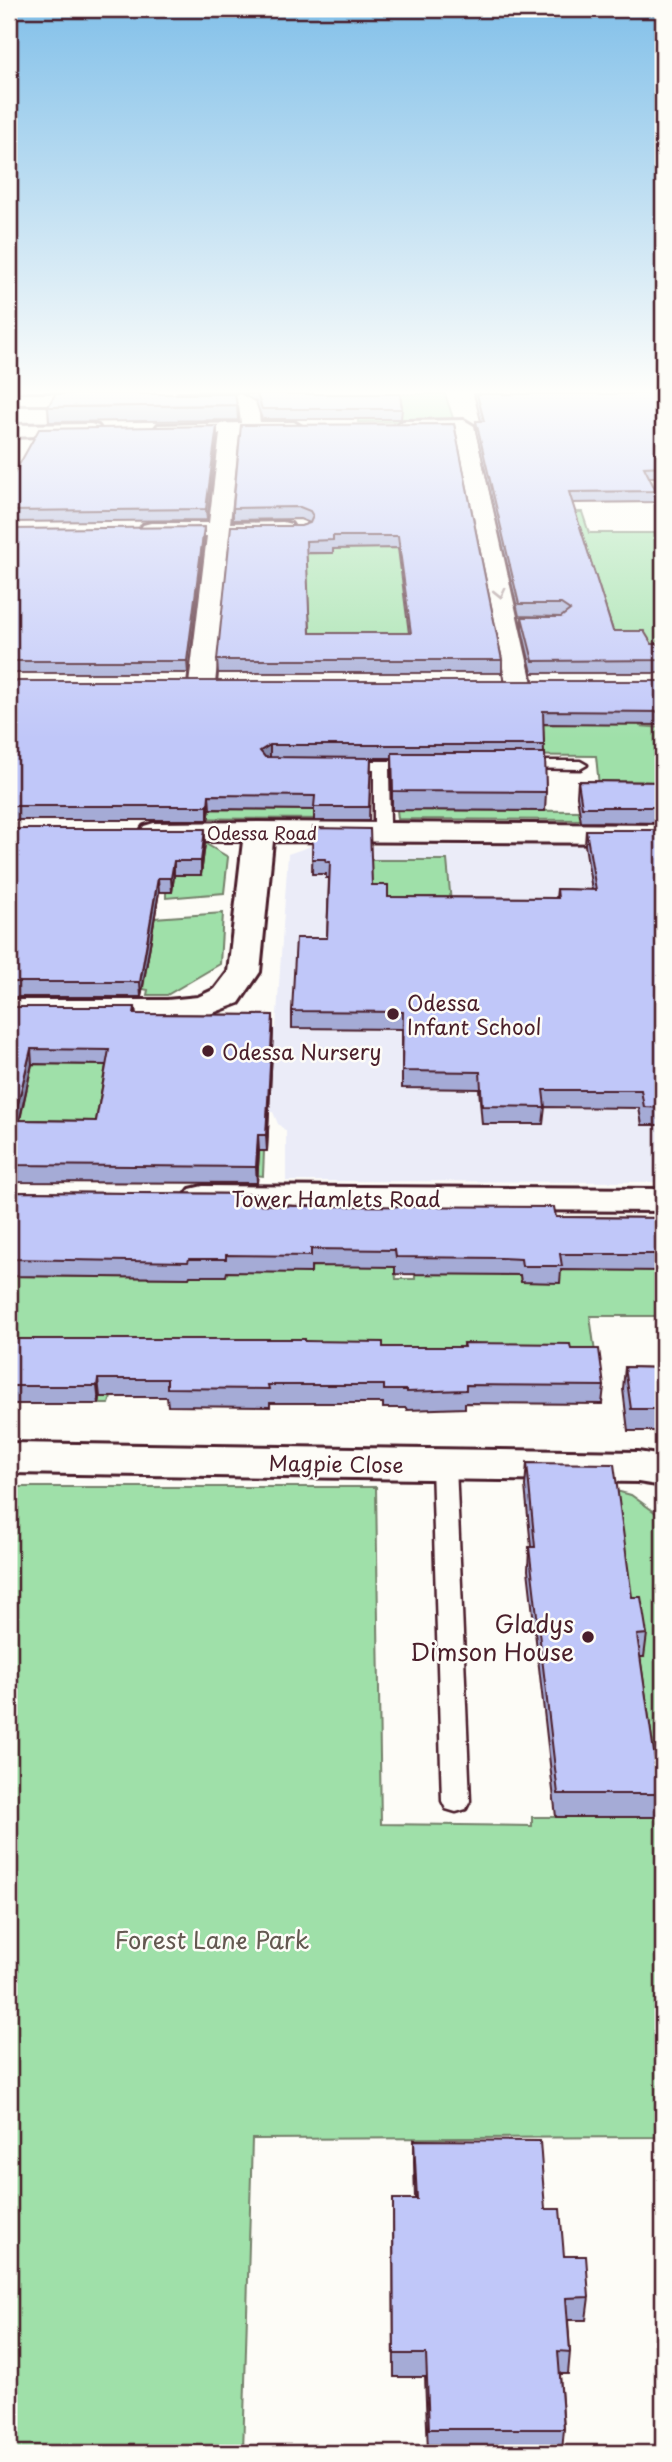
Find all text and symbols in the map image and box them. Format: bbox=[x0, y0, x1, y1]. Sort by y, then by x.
one-way arrow bbox=[492, 587, 507, 599]
street label: Odessa Road bbox=[207, 819, 317, 846]
place label: Odessa Infant School bbox=[407, 986, 542, 1042]
marker: Odessa Infant School bbox=[385, 1006, 401, 1022]
place label: Odessa Nursery bbox=[222, 1035, 381, 1067]
marker: Odessa Nursery bbox=[200, 1043, 216, 1059]
street label: Tower Hamlets Road bbox=[231, 1182, 441, 1214]
street label: Magpie Close bbox=[268, 1446, 404, 1480]
place label: Gladys Dimson House bbox=[410, 1605, 574, 1669]
marker: Gladys Dimson House bbox=[580, 1629, 596, 1645]
park label: Forest Lane Park bbox=[115, 1921, 309, 1957]

